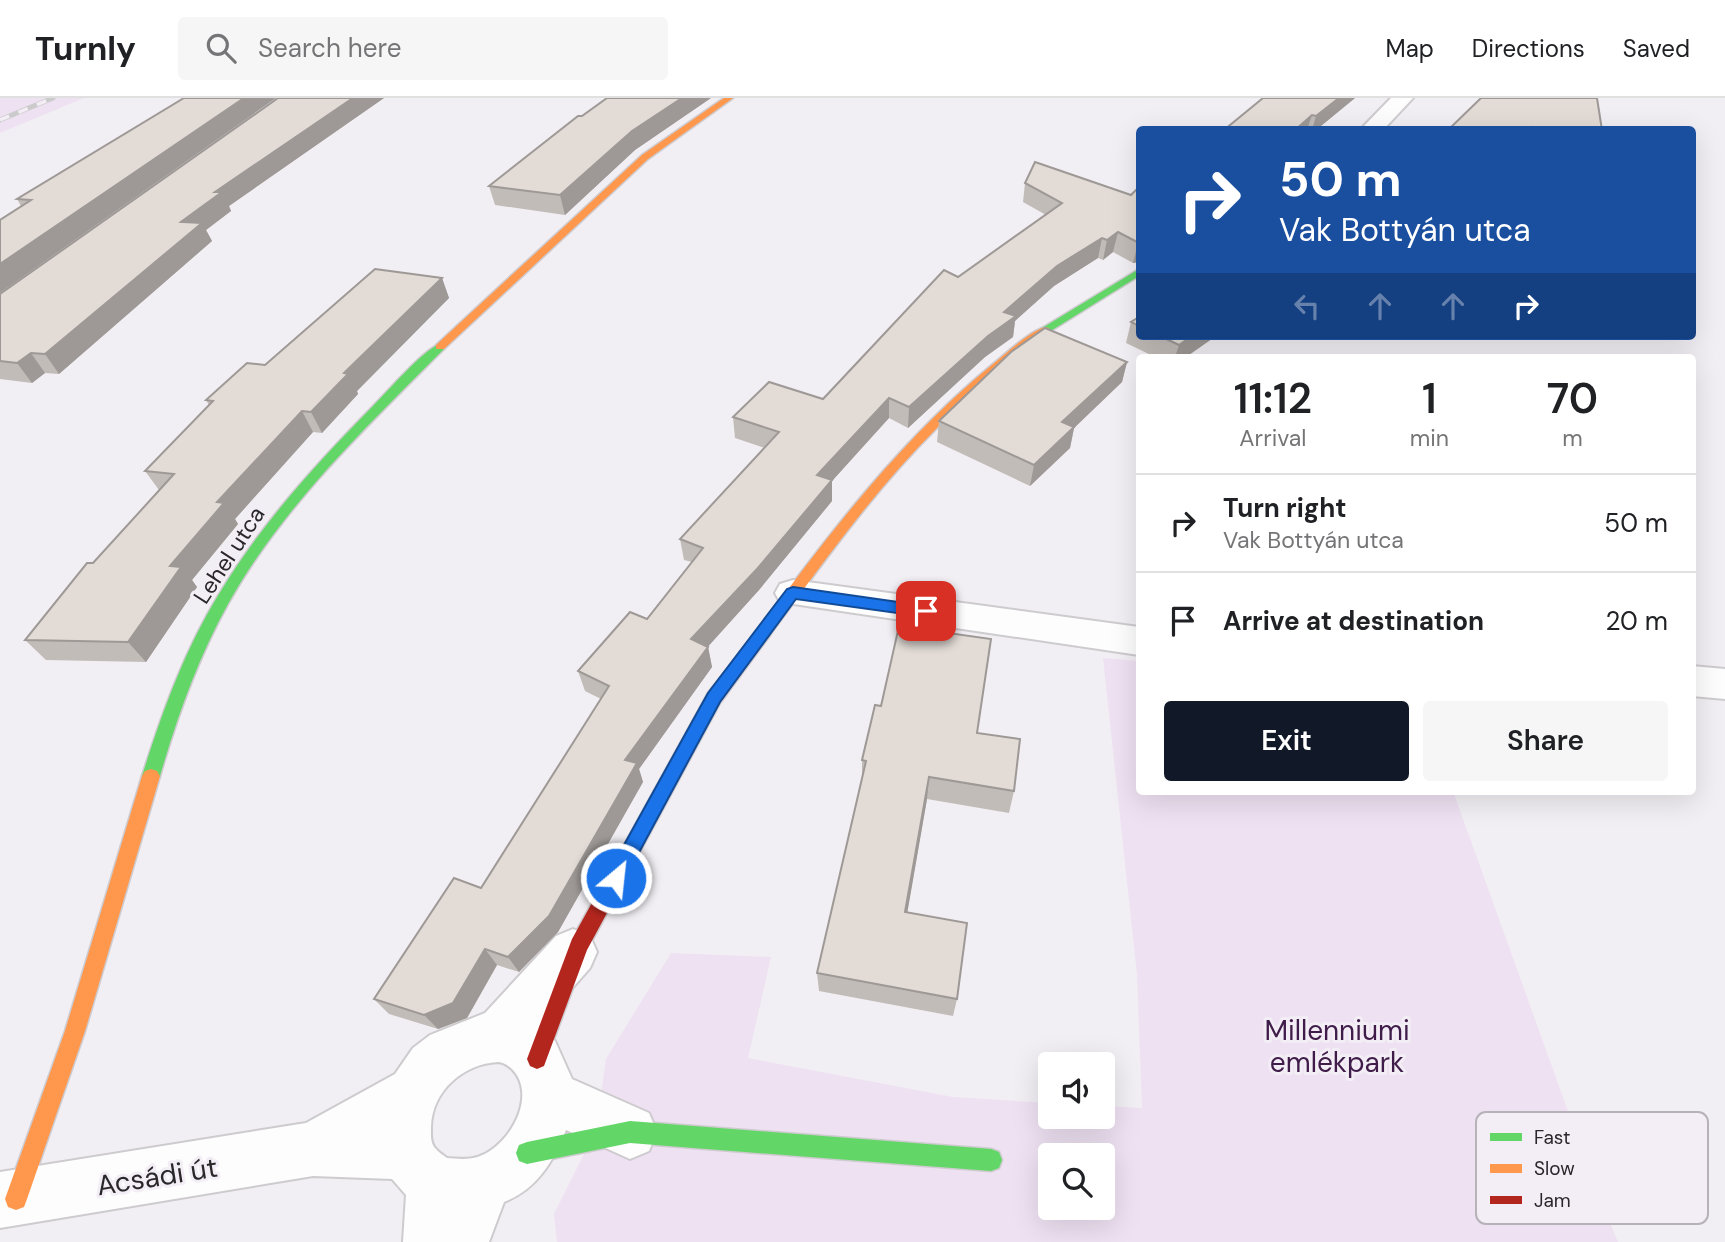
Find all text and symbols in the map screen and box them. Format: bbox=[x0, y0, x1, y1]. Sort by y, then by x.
search box bbox=[178, 17, 668, 80]
text: Turnly bbox=[35, 27, 136, 70]
icon: search bbox=[202, 29, 240, 67]
text: Search here bbox=[258, 31, 401, 65]
text: Map bbox=[1386, 33, 1434, 64]
text: Directions bbox=[1472, 33, 1585, 64]
text: Saved bbox=[1623, 33, 1690, 64]
text: 50 m bbox=[1279, 147, 1402, 211]
icon: right bbox=[1164, 154, 1255, 245]
text: Vak Bottyán utca bbox=[1279, 209, 1531, 251]
icon: left bbox=[1288, 287, 1326, 325]
icon: ahead bbox=[1361, 287, 1399, 325]
icon: ahead bbox=[1434, 287, 1472, 325]
icon: right bbox=[1507, 287, 1545, 325]
text: 11:12 bbox=[1234, 371, 1312, 426]
text: 1 bbox=[1422, 371, 1437, 426]
text: 70 bbox=[1547, 371, 1598, 426]
text: Arrival bbox=[1239, 423, 1306, 453]
text: min bbox=[1410, 423, 1449, 453]
text: m bbox=[1562, 423, 1583, 453]
text: Turn right bbox=[1223, 491, 1347, 525]
street label: Lehel utca bbox=[187, 501, 271, 609]
icon: right bbox=[1164, 504, 1202, 542]
text: 50 m bbox=[1604, 506, 1668, 540]
text: Vak Bottyán utca bbox=[1223, 525, 1404, 555]
pin bbox=[896, 581, 956, 641]
icon: arrive bbox=[907, 592, 945, 630]
icon: arrive bbox=[1164, 602, 1202, 640]
text: Arrive at destination bbox=[1223, 604, 1484, 638]
text: 20 m bbox=[1605, 604, 1668, 638]
button: Exit bbox=[1164, 701, 1409, 781]
button: Share bbox=[1423, 701, 1668, 781]
position arrow bbox=[579, 841, 653, 915]
park label: Millenniumi emlékpark bbox=[1264, 1012, 1410, 1081]
map controls bbox=[1038, 1052, 1115, 1220]
button: sound bbox=[1038, 1052, 1115, 1129]
legend bbox=[1476, 1112, 1708, 1224]
text: Fast bbox=[1534, 1125, 1570, 1150]
button: search bbox=[1038, 1143, 1115, 1220]
street label: Acsádi út bbox=[94, 1149, 220, 1204]
text: Slow bbox=[1534, 1156, 1575, 1181]
text: Jam bbox=[1534, 1188, 1571, 1213]

